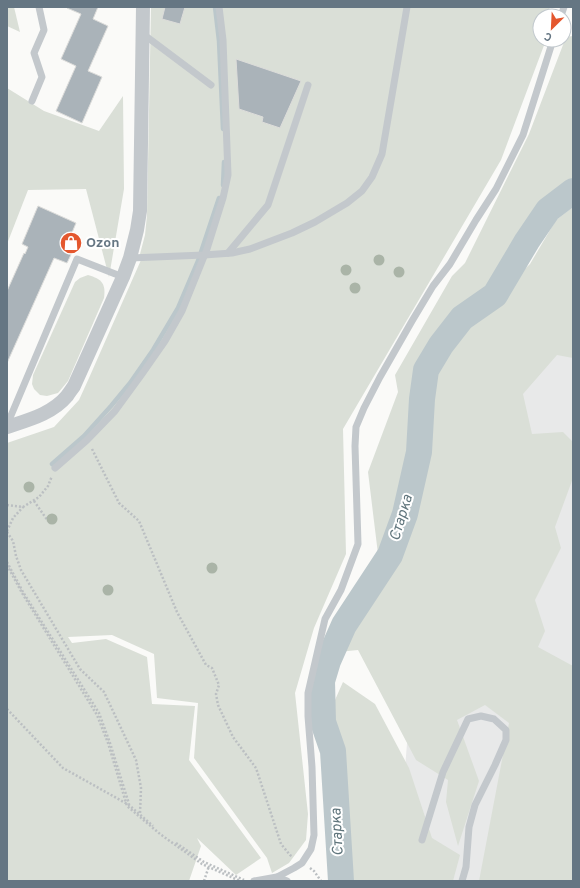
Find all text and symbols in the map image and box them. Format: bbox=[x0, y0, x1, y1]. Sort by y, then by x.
north arrow bbox=[532, 8, 572, 48]
text: С bbox=[542, 28, 554, 44]
shop icon: Ozon bbox=[58, 230, 84, 256]
place label: Ozon bbox=[86, 235, 119, 252]
water label: Старка bbox=[386, 492, 418, 544]
water label: Старка bbox=[327, 807, 349, 856]

